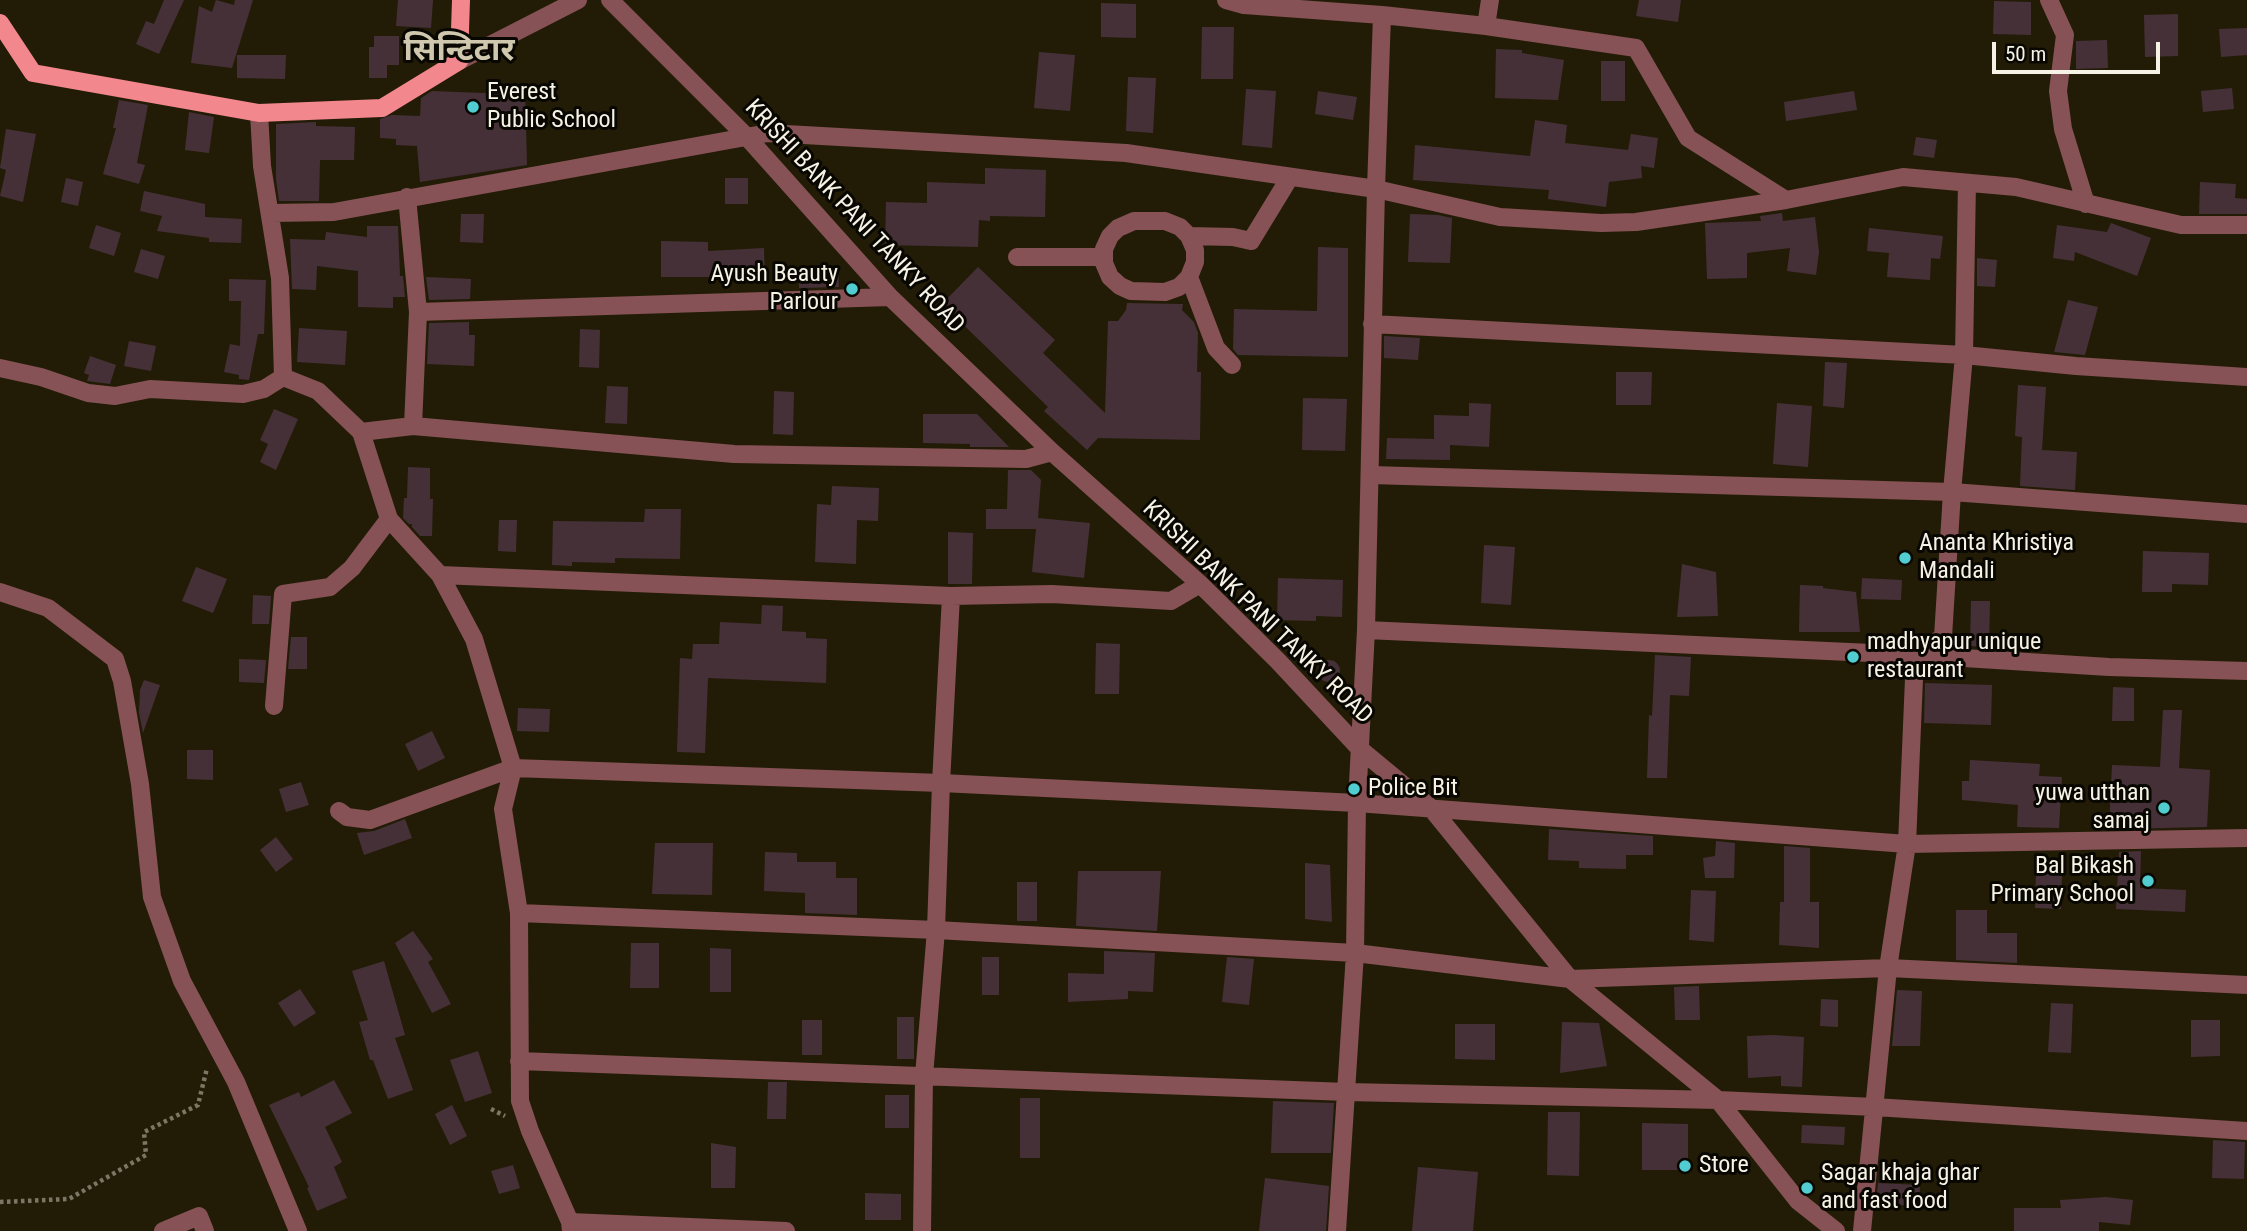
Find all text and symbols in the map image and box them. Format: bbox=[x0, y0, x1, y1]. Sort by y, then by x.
scale bar bbox=[1995, 28, 2163, 72]
district label: सिन्टिटार bbox=[403, 33, 515, 71]
text: 50 m bbox=[2005, 42, 2046, 66]
place label: Everest Public School bbox=[487, 79, 616, 135]
street label: KRISHI BANK PANI TANKY ROAD bbox=[738, 94, 970, 340]
marker: Everest Public School bbox=[465, 99, 481, 115]
place label: Ayush Beauty Parlour bbox=[711, 261, 838, 317]
marker: Ayush Beauty Parlour bbox=[844, 281, 860, 297]
street label: KRISHI BANK PANI TANKY ROAD bbox=[1136, 495, 1378, 731]
place label: Ananta Khristiya Mandali bbox=[1919, 530, 2074, 586]
marker: Ananta Khristiya Mandali bbox=[1897, 550, 1913, 566]
place label: madhyapur unique restaurant bbox=[1867, 629, 2041, 685]
marker: madhyapur unique restaurant bbox=[1845, 649, 1861, 665]
place label: Police Bit bbox=[1368, 775, 1458, 803]
place label: yuwa utthan samaj bbox=[2035, 780, 2150, 836]
marker: Police Bit bbox=[1346, 781, 1362, 797]
marker: yuwa utthan samaj bbox=[2156, 800, 2172, 816]
place label: Bal Bikash Primary School bbox=[1991, 853, 2134, 909]
marker: Bal Bikash Primary School bbox=[2140, 873, 2156, 889]
place label: Store bbox=[1699, 1152, 1749, 1180]
marker: Store bbox=[1677, 1158, 1693, 1174]
place label: Sagar khaja ghar and fast food bbox=[1821, 1160, 1980, 1216]
marker: Sagar khaja ghar and fast food bbox=[1799, 1180, 1815, 1196]

